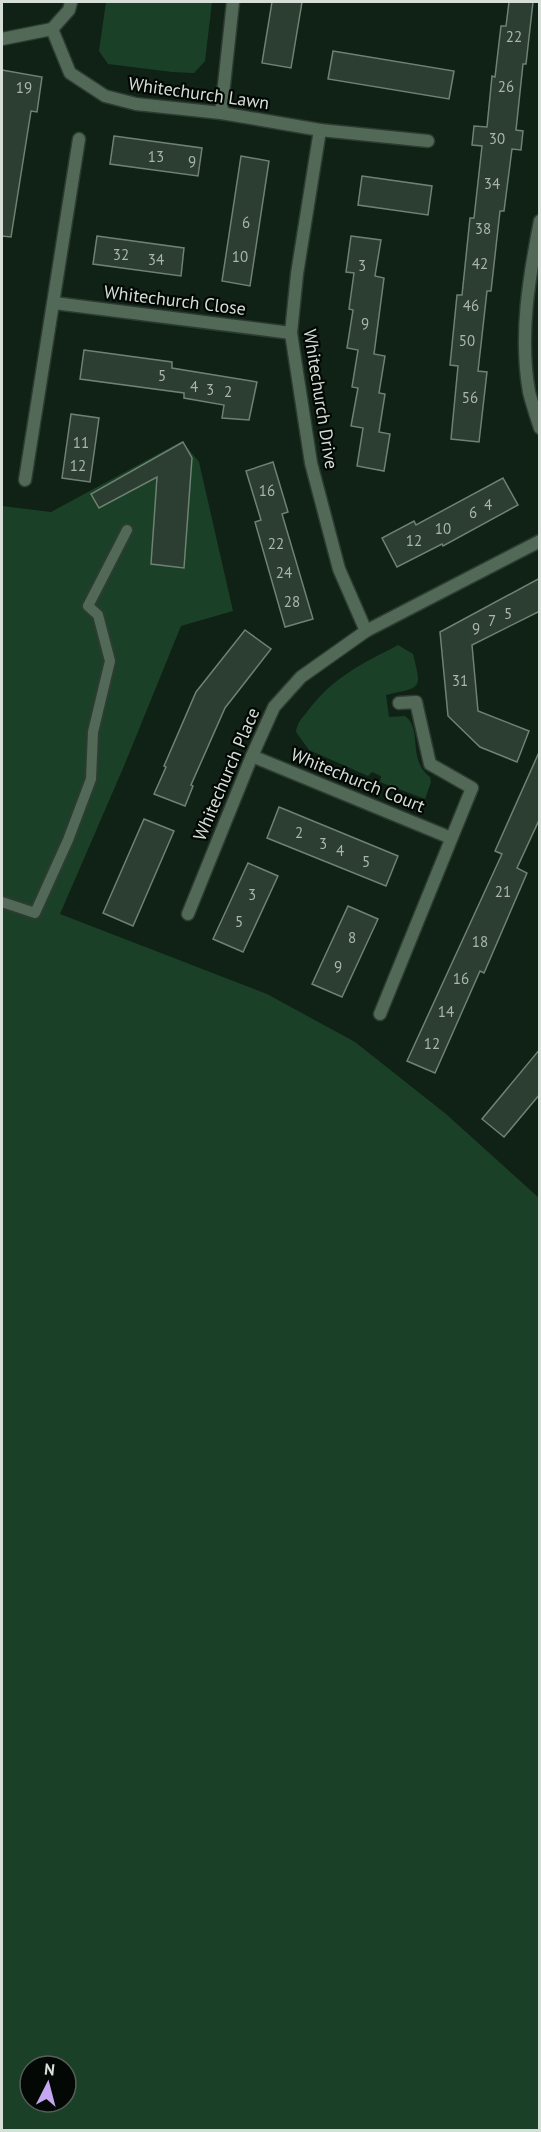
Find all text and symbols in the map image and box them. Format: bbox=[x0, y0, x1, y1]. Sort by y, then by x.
house number: 22 bbox=[506, 27, 522, 46]
street label: Whitechurch Lawn bbox=[127, 72, 271, 114]
house number: 26 bbox=[498, 77, 514, 96]
house number: 19 bbox=[16, 78, 32, 97]
house number: 30 bbox=[489, 129, 505, 148]
house number: 13 bbox=[148, 147, 164, 166]
house number: 9 bbox=[188, 152, 196, 171]
house number: 34 bbox=[484, 174, 500, 193]
house number: 6 bbox=[242, 213, 250, 232]
house number: 38 bbox=[475, 219, 491, 238]
house number: 32 bbox=[113, 245, 129, 264]
house number: 10 bbox=[232, 247, 248, 266]
house number: 34 bbox=[148, 250, 164, 269]
house number: 42 bbox=[472, 254, 488, 273]
house number: 3 bbox=[358, 256, 366, 275]
street label: Whitechurch Close bbox=[103, 280, 247, 320]
house number: 46 bbox=[463, 296, 479, 315]
house number: 9 bbox=[361, 314, 369, 333]
street label: Whitechurch Drive bbox=[299, 327, 343, 471]
house number: 50 bbox=[459, 331, 475, 350]
house number: 5 bbox=[158, 366, 166, 385]
house number: 4 bbox=[190, 377, 198, 396]
house number: 3 bbox=[206, 380, 214, 399]
house number: 2 bbox=[224, 382, 232, 401]
house number: 56 bbox=[462, 388, 478, 407]
house number: 11 bbox=[73, 433, 89, 452]
house number: 12 bbox=[70, 456, 86, 475]
house number: 16 bbox=[259, 481, 275, 500]
house number: 4 bbox=[484, 495, 492, 514]
house number: 6 bbox=[469, 503, 477, 522]
house number: 10 bbox=[435, 519, 451, 538]
house number: 12 bbox=[406, 531, 422, 550]
house number: 22 bbox=[268, 534, 284, 553]
house number: 24 bbox=[276, 563, 292, 582]
house number: 28 bbox=[284, 592, 300, 611]
house number: 5 bbox=[504, 604, 512, 623]
house number: 7 bbox=[488, 611, 496, 630]
house number: 9 bbox=[472, 619, 480, 638]
house number: 31 bbox=[452, 671, 468, 690]
street label: Whitechurch Place bbox=[188, 704, 264, 844]
street label: Whitechurch Court bbox=[288, 743, 428, 817]
house number: 2 bbox=[295, 823, 303, 842]
house number: 3 bbox=[319, 834, 327, 853]
house number: 4 bbox=[336, 841, 344, 860]
house number: 5 bbox=[362, 852, 370, 871]
house number: 21 bbox=[495, 882, 511, 901]
house number: 3 bbox=[248, 885, 256, 904]
house number: 5 bbox=[235, 912, 243, 931]
house number: 8 bbox=[348, 928, 356, 947]
house number: 18 bbox=[472, 932, 488, 951]
house number: 9 bbox=[334, 957, 342, 976]
house number: 16 bbox=[453, 969, 469, 988]
house number: 14 bbox=[438, 1002, 454, 1021]
house number: 12 bbox=[424, 1034, 440, 1053]
north arrow bbox=[18, 2054, 78, 2114]
text: N bbox=[43, 2059, 56, 2080]

